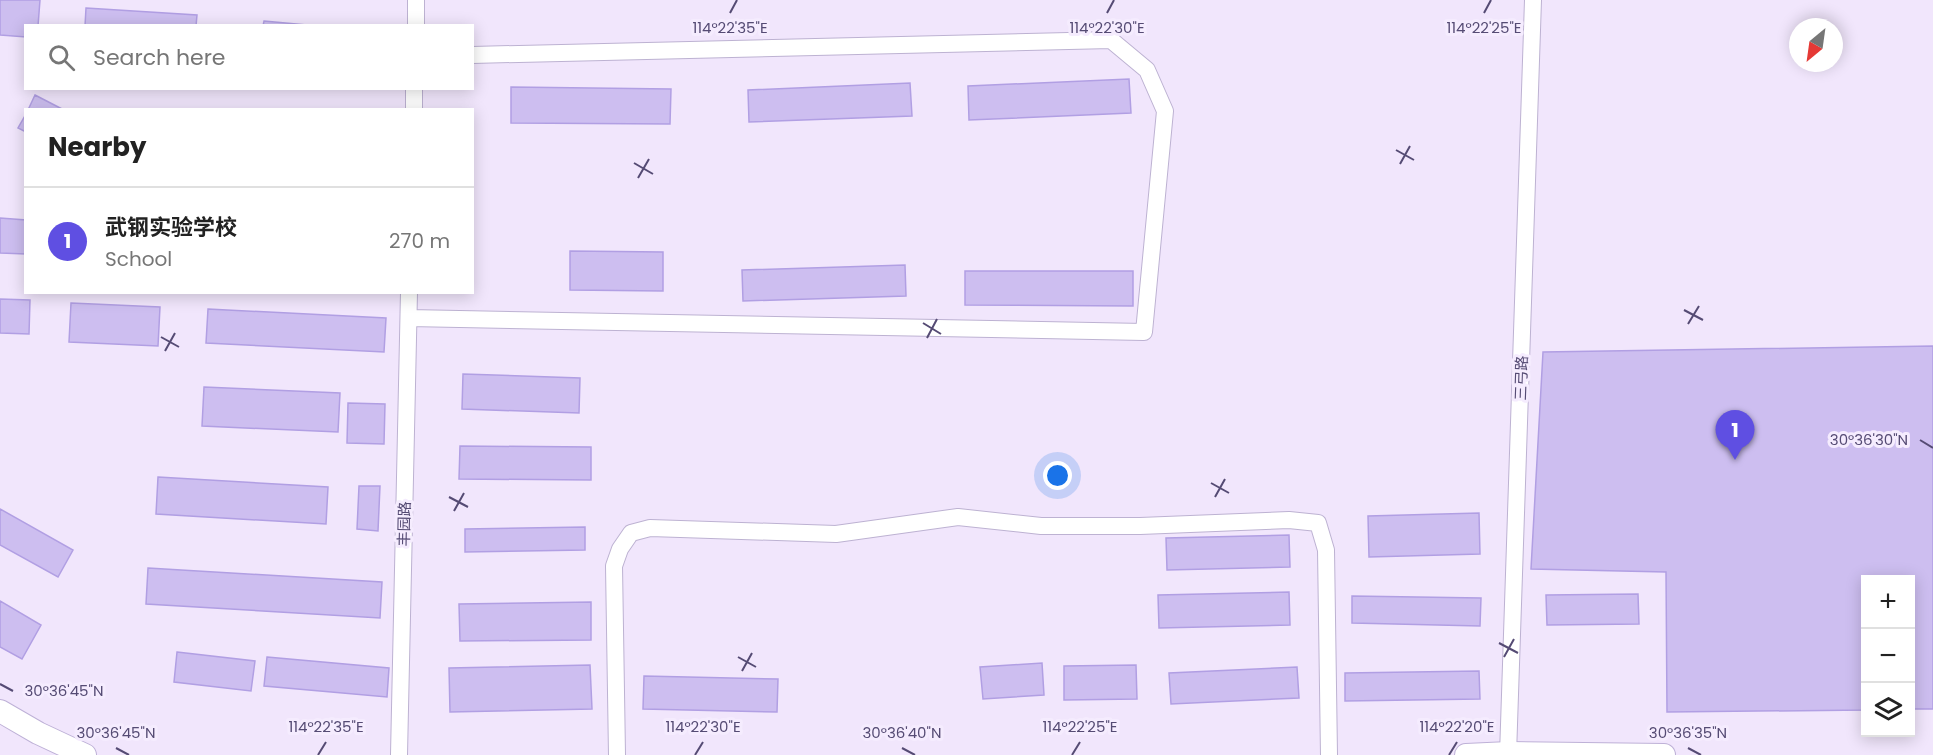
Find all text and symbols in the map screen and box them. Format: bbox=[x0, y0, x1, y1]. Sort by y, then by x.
text: 114°22'35"E bbox=[692, 17, 768, 38]
text: 114°22'30"E bbox=[1069, 17, 1145, 38]
text: 114°22'25"E bbox=[1447, 17, 1521, 38]
north arrow bbox=[1789, 18, 1843, 72]
search box bbox=[24, 24, 474, 90]
icon: search bbox=[45, 41, 78, 74]
text: Search here bbox=[93, 42, 226, 73]
text: Nearby bbox=[48, 129, 146, 165]
text: 武钢实验学校 bbox=[105, 212, 237, 243]
text: 1 bbox=[64, 227, 71, 255]
text: 270 m bbox=[389, 227, 450, 255]
text: School bbox=[105, 245, 172, 273]
street label: 三弓路 bbox=[1510, 355, 1532, 401]
pin: 1 bbox=[1716, 410, 1754, 460]
text: 30°36'30"N bbox=[1830, 429, 1908, 450]
your location bbox=[1043, 461, 1072, 490]
street label: 丰园路 bbox=[393, 501, 415, 547]
map controls bbox=[1861, 575, 1915, 737]
button: + bbox=[1861, 575, 1915, 629]
button: − bbox=[1861, 629, 1915, 683]
text: 30°36'45"N bbox=[25, 680, 103, 701]
button: layers bbox=[1861, 683, 1915, 737]
text: 114°22'35"E bbox=[288, 716, 364, 737]
text: 114°22'30"E bbox=[665, 716, 741, 737]
text: 114°22'25"E bbox=[1043, 716, 1117, 737]
text: 114°22'20"E bbox=[1420, 716, 1494, 737]
text: 30°36'45"N bbox=[77, 722, 155, 743]
text: 30°36'40"N bbox=[863, 722, 941, 743]
text: 30°36'35"N bbox=[1649, 722, 1727, 743]

